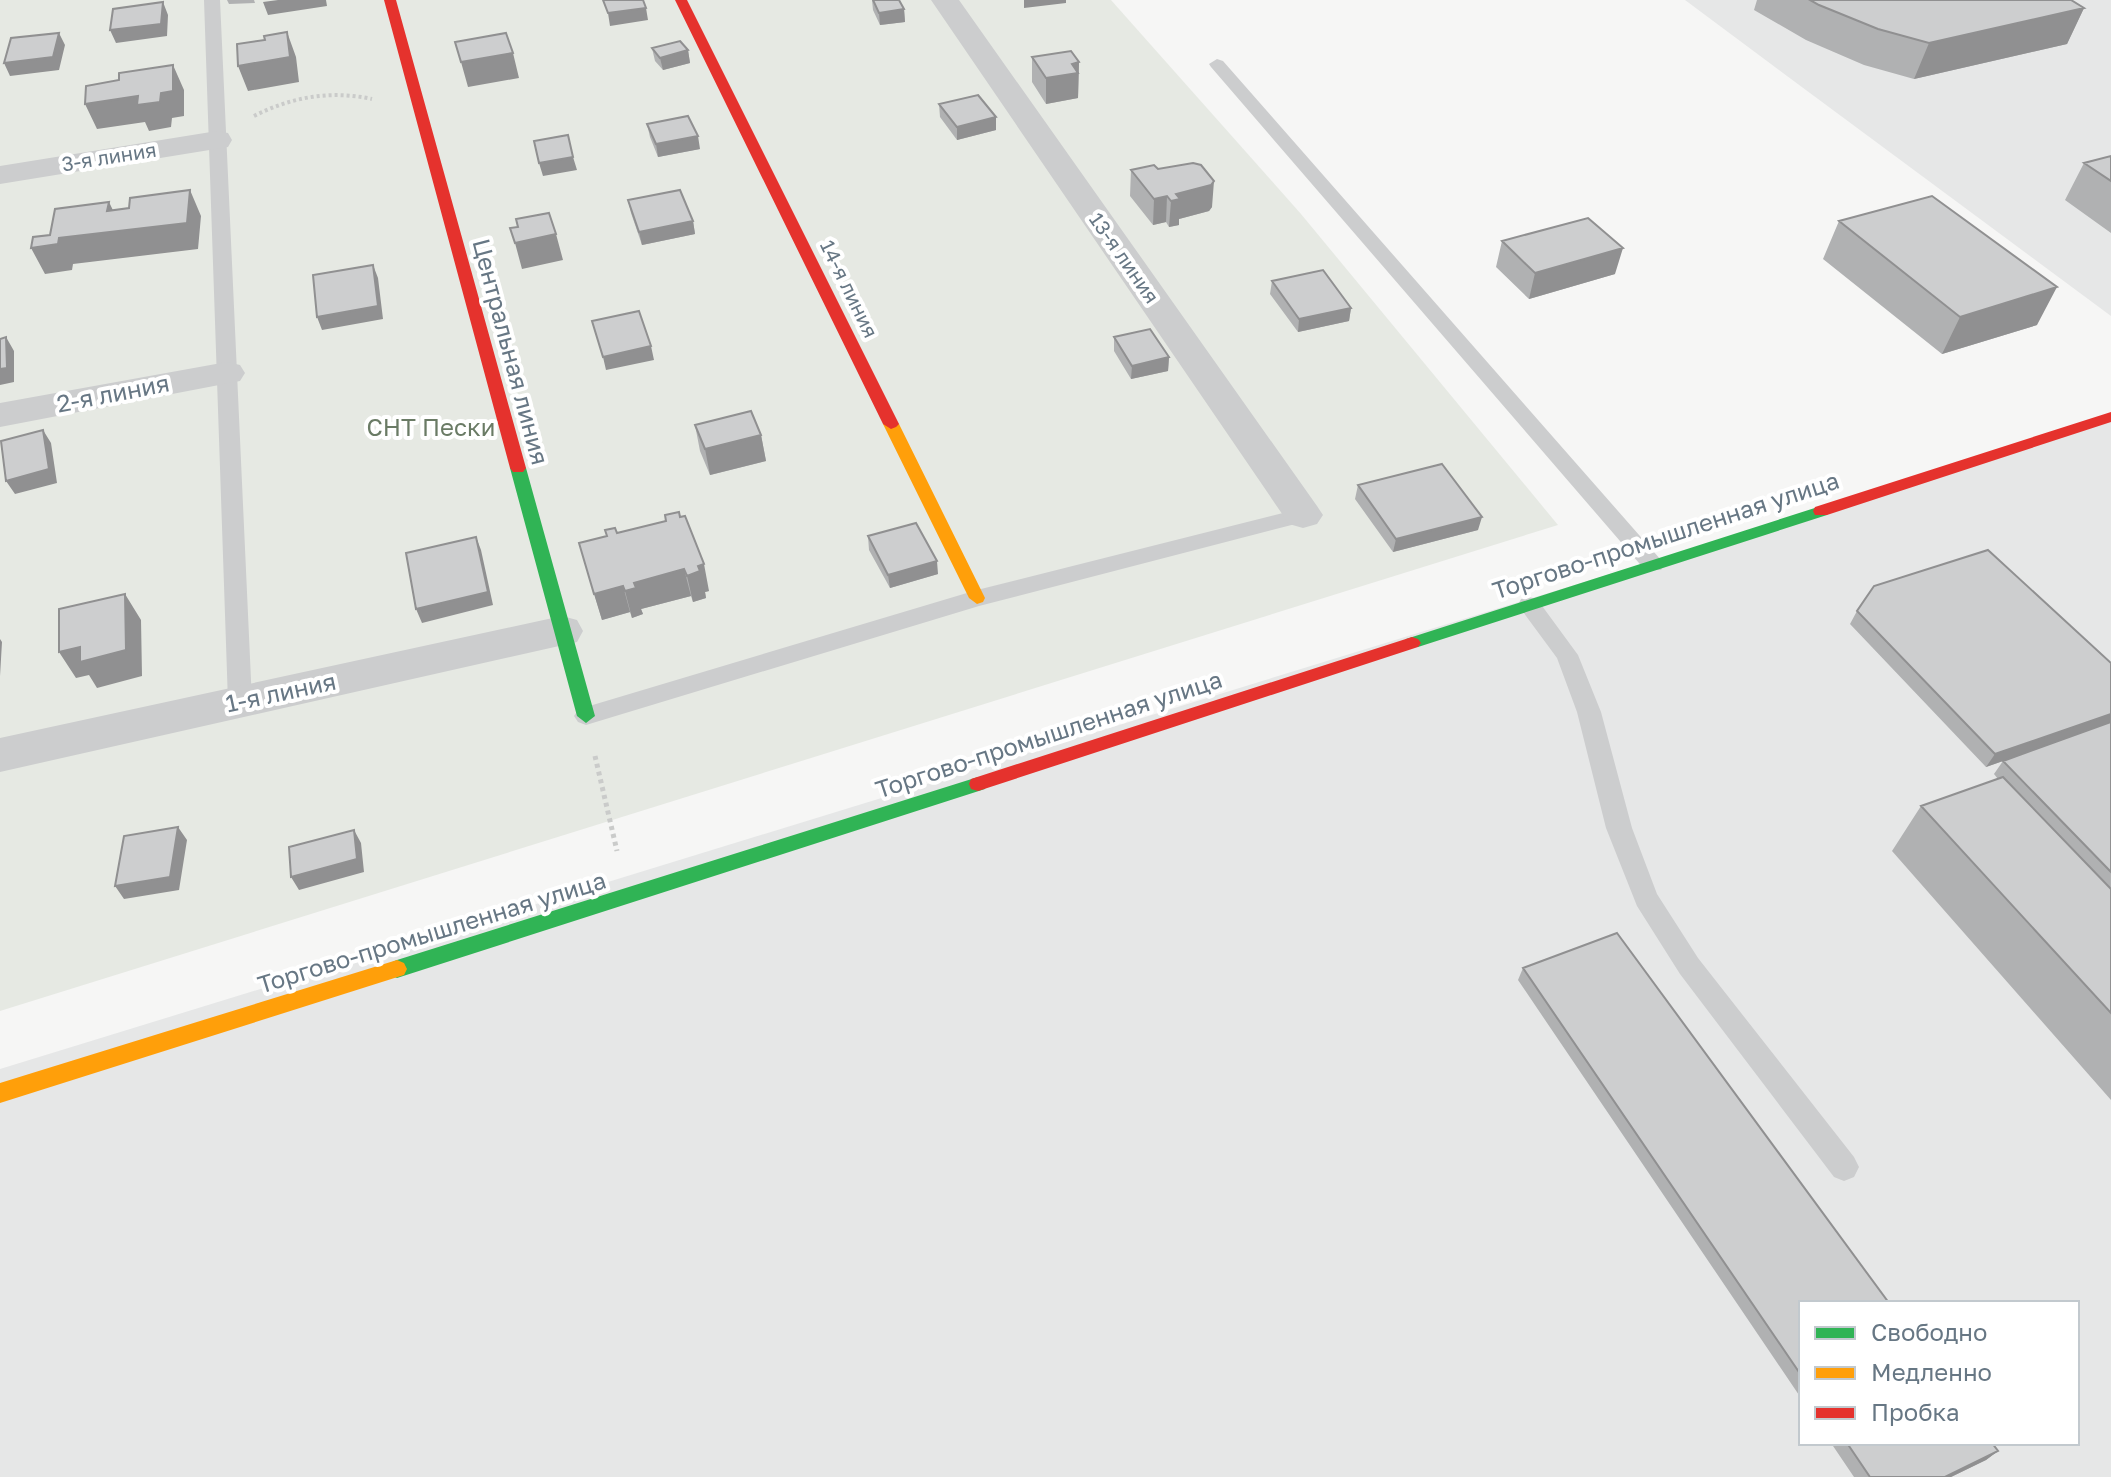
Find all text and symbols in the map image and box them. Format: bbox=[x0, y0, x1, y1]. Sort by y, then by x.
street label: 3-я линия bbox=[60, 137, 158, 175]
street label: 13-я линия bbox=[1085, 207, 1165, 307]
street label: Центральная линия bbox=[467, 235, 556, 468]
street label: 14-я линия bbox=[816, 236, 884, 341]
street label: 2-я линия bbox=[54, 367, 172, 418]
park label: СНТ Пески bbox=[367, 412, 495, 441]
street label: Торгово-промышленная улица bbox=[1489, 465, 1843, 604]
street label: Торгово-промышленная улица bbox=[872, 664, 1226, 803]
street label: 1-я линия bbox=[223, 666, 339, 717]
street label: Торгово-промышленная улица bbox=[254, 865, 609, 998]
legend bbox=[1799, 1301, 2079, 1445]
text: Свободно bbox=[1871, 1317, 1987, 1346]
text: Медленно bbox=[1871, 1357, 1992, 1386]
text: Пробка bbox=[1871, 1397, 1960, 1426]

